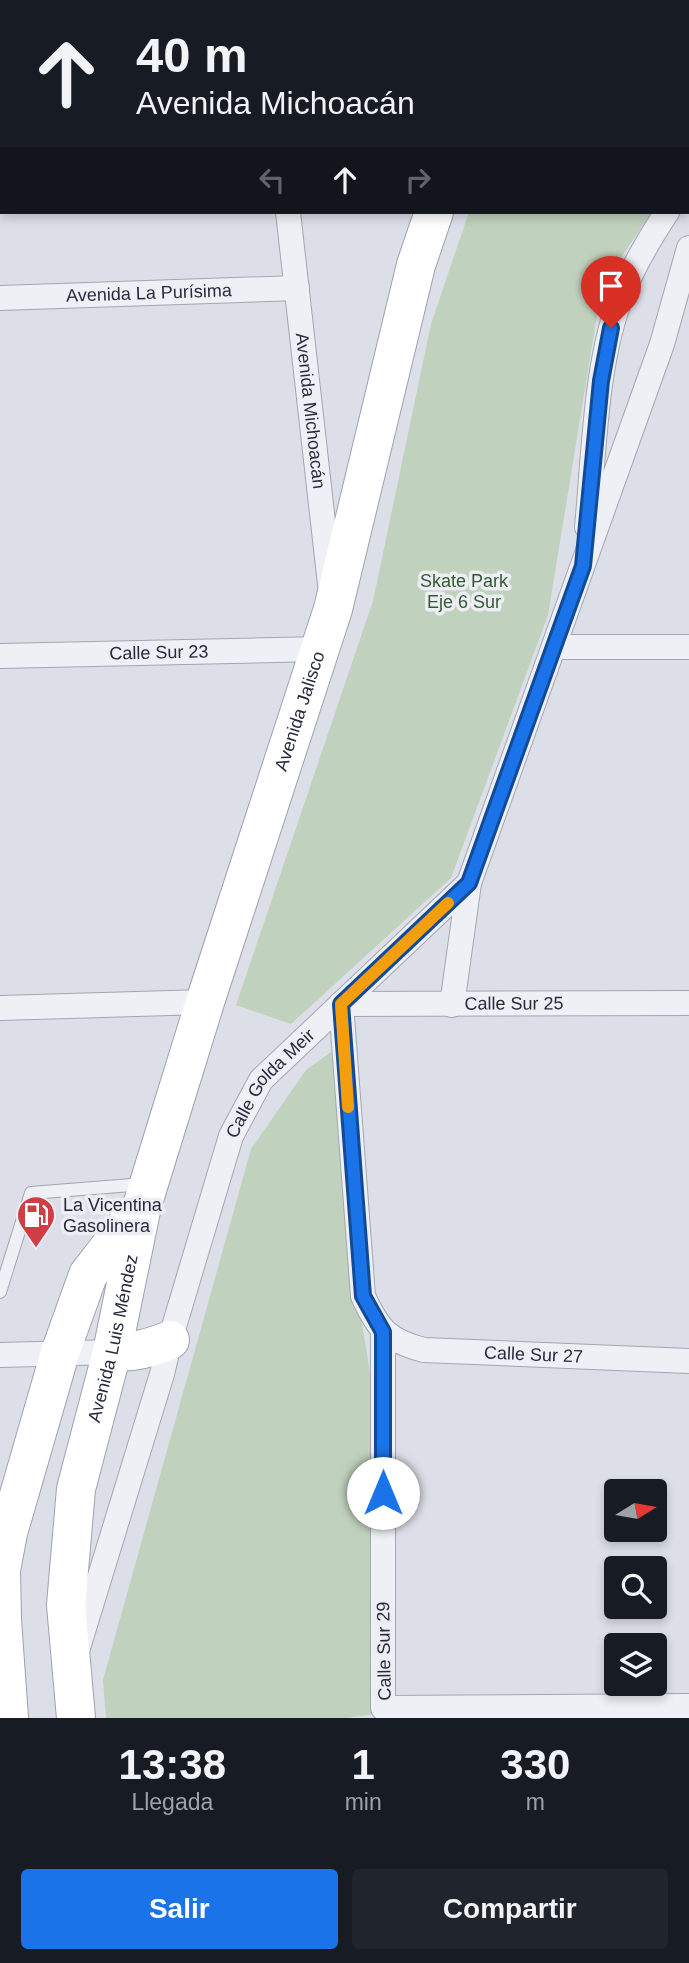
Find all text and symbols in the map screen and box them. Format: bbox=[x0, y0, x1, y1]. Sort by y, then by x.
icon: ahead bbox=[21, 28, 112, 119]
text: 40 m bbox=[136, 28, 248, 82]
text: Avenida Michoacán bbox=[136, 85, 415, 121]
icon: left bbox=[253, 161, 291, 199]
icon: ahead bbox=[326, 161, 364, 199]
icon: right bbox=[399, 161, 437, 199]
pin bbox=[581, 256, 641, 328]
icon: arrive bbox=[592, 267, 630, 305]
street label: Avenida La Purísima bbox=[66, 280, 233, 306]
street label: Avenida Michoacán bbox=[292, 332, 329, 490]
park label: Skate Park Eje 6 Sur bbox=[420, 571, 509, 612]
street label: Calle Sur 23 bbox=[109, 641, 209, 664]
street label: Avenida Jalisco bbox=[271, 649, 329, 774]
street label: Calle Sur 25 bbox=[464, 993, 564, 1014]
street label: Calle Golda Meir bbox=[222, 1025, 319, 1141]
fuel station icon: La Vicentina Gasolinera bbox=[15, 1194, 57, 1249]
place label: La Vicentina Gasolinera bbox=[63, 1195, 163, 1236]
street label: Avenida Luis Méndez bbox=[84, 1253, 142, 1425]
street label: Calle Sur 27 bbox=[484, 1342, 583, 1367]
position arrow bbox=[346, 1456, 420, 1530]
north arrow bbox=[604, 1479, 667, 1542]
map controls bbox=[604, 1479, 667, 1696]
button: search bbox=[604, 1556, 667, 1619]
street label: Calle Sur 29 bbox=[373, 1601, 395, 1701]
button: layers bbox=[604, 1633, 667, 1696]
text: 13:38 bbox=[119, 1741, 226, 1788]
text: 1 bbox=[351, 1741, 375, 1788]
text: 330 bbox=[500, 1741, 570, 1788]
text: Llegada bbox=[131, 1789, 213, 1815]
text: min bbox=[345, 1789, 382, 1815]
text: m bbox=[526, 1789, 545, 1815]
button: Salir bbox=[21, 1869, 338, 1949]
button: Compartir bbox=[352, 1869, 668, 1949]

